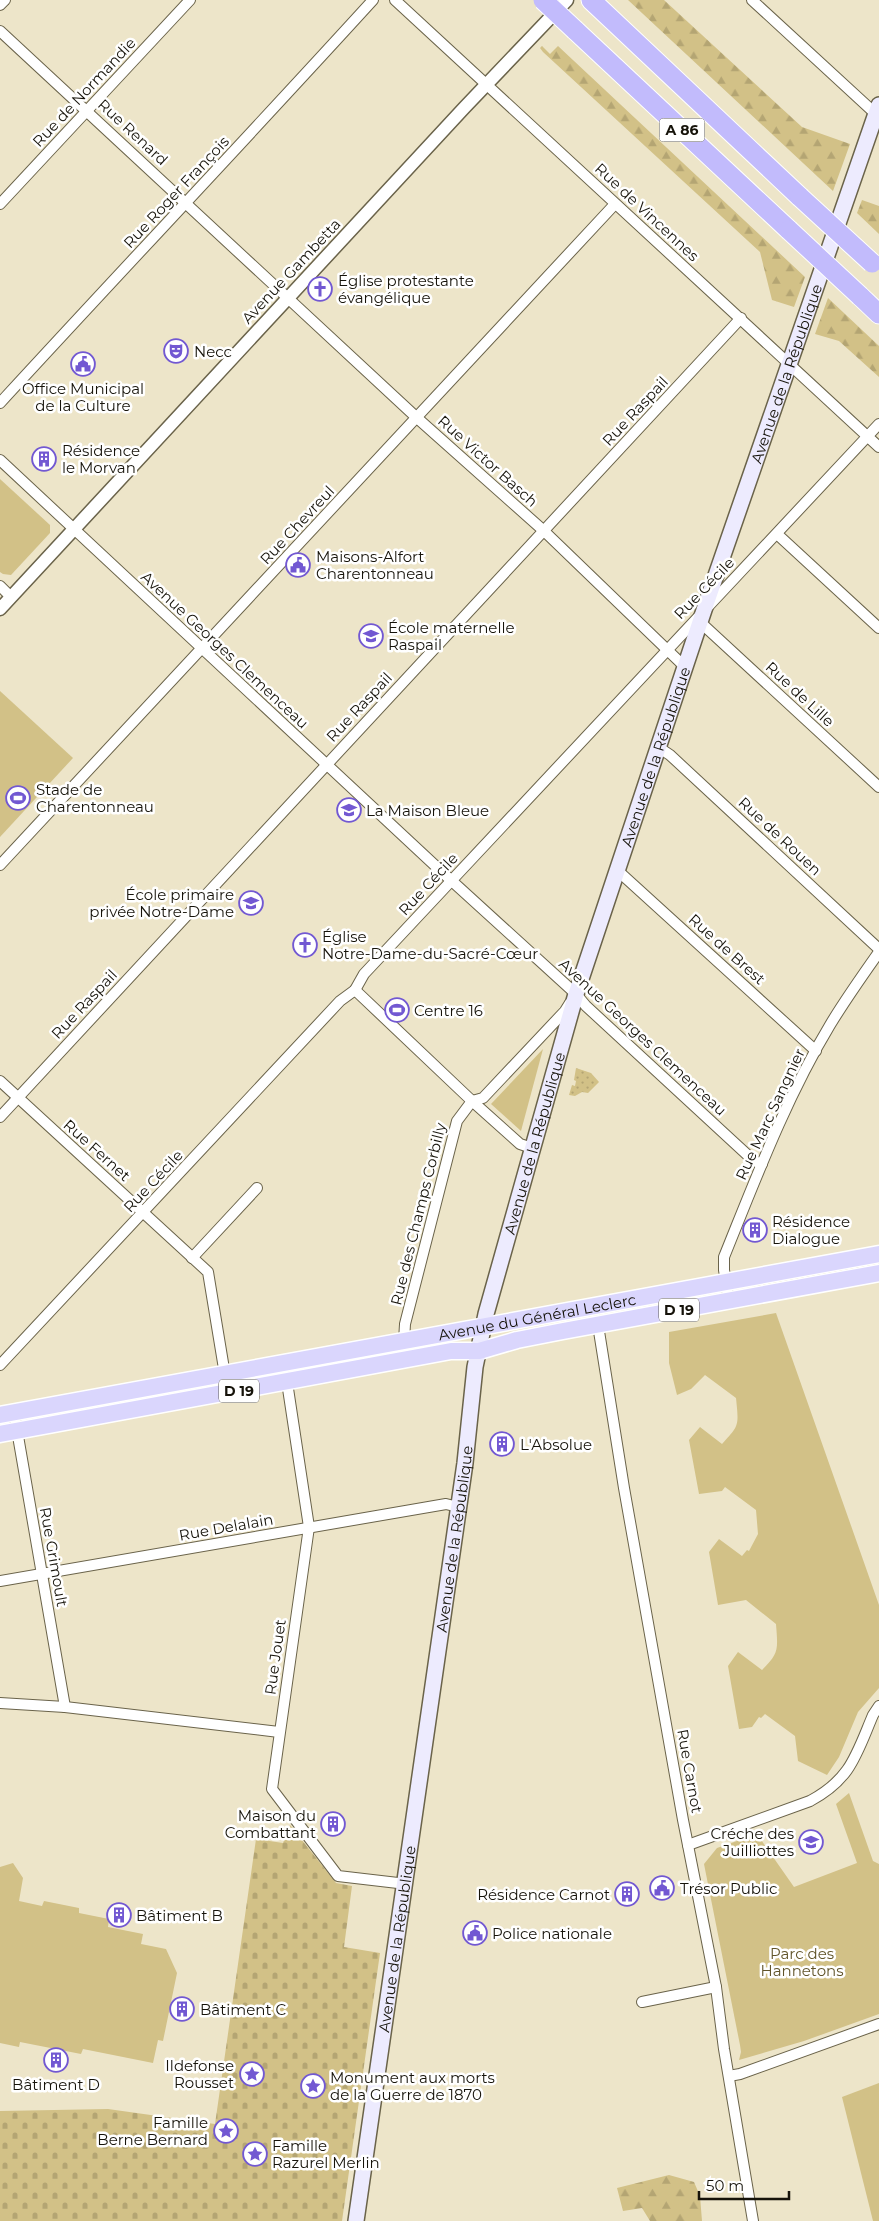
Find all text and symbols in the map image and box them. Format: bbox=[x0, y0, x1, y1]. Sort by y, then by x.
street label: Rue de Normandie bbox=[28, 33, 140, 151]
street label: Rue Renard bbox=[94, 95, 172, 169]
road number: A 86 bbox=[660, 118, 704, 142]
street label: Rue Roger François bbox=[119, 132, 233, 252]
street label: Rue de Vincennes bbox=[591, 159, 703, 265]
street label: Avenue Gambetta bbox=[237, 215, 345, 327]
place label: Église protestante évangélique bbox=[338, 271, 474, 307]
church icon: Église protestante évangélique bbox=[307, 276, 333, 302]
street label: Avenue de la République bbox=[746, 281, 826, 466]
theatre icon: Necc bbox=[163, 338, 189, 364]
place label: Necc bbox=[194, 342, 232, 361]
public building icon: Office Municipal de la Culture bbox=[70, 351, 96, 377]
street label: Rue Raspail bbox=[598, 372, 672, 450]
place label: Office Municipal de la Culture bbox=[22, 379, 144, 415]
street label: Rue Victor Basch bbox=[434, 411, 542, 511]
place label: Résidence le Morvan bbox=[62, 441, 140, 477]
building icon: Résidence le Morvan bbox=[31, 446, 57, 472]
street label: Rue Chevreul bbox=[256, 482, 338, 568]
place label: Maisons-Alfort Charentonneau bbox=[316, 547, 434, 583]
public building icon: Maisons-Alfort Charentonneau bbox=[285, 552, 311, 578]
street label: Rue Cécile bbox=[670, 553, 738, 623]
street label: Avenue Georges Clemenceau bbox=[137, 567, 313, 733]
place label: École maternelle Raspail bbox=[388, 618, 515, 654]
school or university icon: École maternelle Raspail bbox=[358, 623, 384, 649]
street label: Rue de Lille bbox=[762, 657, 838, 731]
street label: Avenue de la République bbox=[616, 664, 694, 849]
street label: Rue Raspail bbox=[322, 668, 396, 746]
place label: Stade de Charentonneau bbox=[36, 780, 154, 816]
sports icon: Stade de Charentonneau bbox=[5, 785, 31, 811]
street label: Rue de Rouen bbox=[735, 793, 825, 879]
school or university icon: La Maison Bleue bbox=[336, 797, 362, 823]
place label: La Maison Bleue bbox=[366, 801, 489, 820]
street label: Rue Cécile bbox=[394, 849, 462, 919]
place label: École primaire privée Notre-Dame bbox=[89, 885, 234, 921]
school or university icon: École primaire privée Notre-Dame bbox=[238, 890, 264, 916]
street label: Rue de Brest bbox=[685, 910, 769, 988]
place label: Église Notre-Dame-du-Sacré-Cœur bbox=[322, 927, 538, 963]
church icon: Église Notre-Dame-du-Sacré-Cœur bbox=[292, 932, 318, 958]
street label: Avenue Georges Clemenceau bbox=[555, 954, 731, 1120]
street label: Rue Raspail bbox=[47, 965, 121, 1043]
sports icon: Centre 16 bbox=[384, 997, 410, 1023]
place label: Centre 16 bbox=[414, 1001, 483, 1020]
street label: Rue Marc Sangnier bbox=[731, 1045, 809, 1183]
street label: Avenue de la République bbox=[499, 1050, 569, 1236]
street label: Rue Fernet bbox=[60, 1115, 134, 1185]
street label: Rue des Champs Corbilly bbox=[386, 1120, 450, 1307]
street label: Rue Cécile bbox=[119, 1146, 187, 1216]
place label: Résidence Dialogue bbox=[772, 1212, 850, 1248]
building icon: Résidence Dialogue bbox=[742, 1217, 768, 1243]
street label: Avenue du Général Leclerc bbox=[437, 1289, 637, 1344]
road number: D 19 bbox=[659, 1298, 699, 1322]
road number: D 19 bbox=[219, 1380, 259, 1402]
building icon: L'Absolue bbox=[489, 1431, 515, 1457]
place label: L'Absolue bbox=[520, 1435, 592, 1454]
street label: Avenue de la République bbox=[431, 1445, 476, 1634]
street label: Rue Grimoult bbox=[36, 1506, 72, 1608]
street label: Rue Delalain bbox=[177, 1509, 275, 1545]
street label: Rue Jouet bbox=[260, 1618, 290, 1696]
street label: Rue Carnot bbox=[673, 1728, 707, 1814]
place label: Maison du Combattant bbox=[225, 1806, 316, 1842]
building icon: Maison du Combattant bbox=[320, 1811, 346, 1837]
place label: Créche des Juilliottes bbox=[710, 1824, 794, 1860]
school or university icon: Créche des Juilliottes bbox=[798, 1829, 824, 1855]
street label: Avenue de la République bbox=[374, 1844, 419, 2033]
public building icon: Trésor Public bbox=[649, 1875, 675, 1901]
place label: Trésor Public bbox=[680, 1879, 778, 1898]
building icon: Résidence Carnot bbox=[614, 1881, 640, 1907]
place label: Résidence Carnot bbox=[477, 1885, 610, 1904]
building icon: Bâtiment B bbox=[106, 1902, 132, 1928]
place label: Bâtiment B bbox=[136, 1906, 223, 1925]
public building icon: Police nationale bbox=[462, 1920, 488, 1946]
place label: Police nationale bbox=[492, 1924, 612, 1943]
park label: Parc des Hannetons bbox=[760, 1944, 844, 1980]
building icon: Bâtiment C bbox=[169, 1996, 195, 2022]
place label: Bâtiment C bbox=[200, 2000, 286, 2019]
building icon: Bâtiment D bbox=[43, 2047, 69, 2073]
place label: Ildefonse Rousset bbox=[165, 2056, 234, 2092]
place icon: Ildefonse Rousset bbox=[239, 2061, 265, 2087]
place label: Monument aux morts de la Guerre de 1870 bbox=[330, 2068, 495, 2104]
place icon: Monument aux morts de la Guerre de 1870 bbox=[300, 2073, 326, 2099]
place label: Bâtiment D bbox=[12, 2075, 100, 2094]
place label: Famille Berne Bernard bbox=[97, 2113, 208, 2149]
place icon: Famille Berne Bernard bbox=[213, 2118, 239, 2144]
place label: Famille Razurel Merlin bbox=[272, 2136, 380, 2172]
place icon: Famille Razurel Merlin bbox=[242, 2141, 268, 2167]
scale bar bbox=[699, 2168, 789, 2200]
text: 50 m bbox=[706, 2176, 744, 2195]

